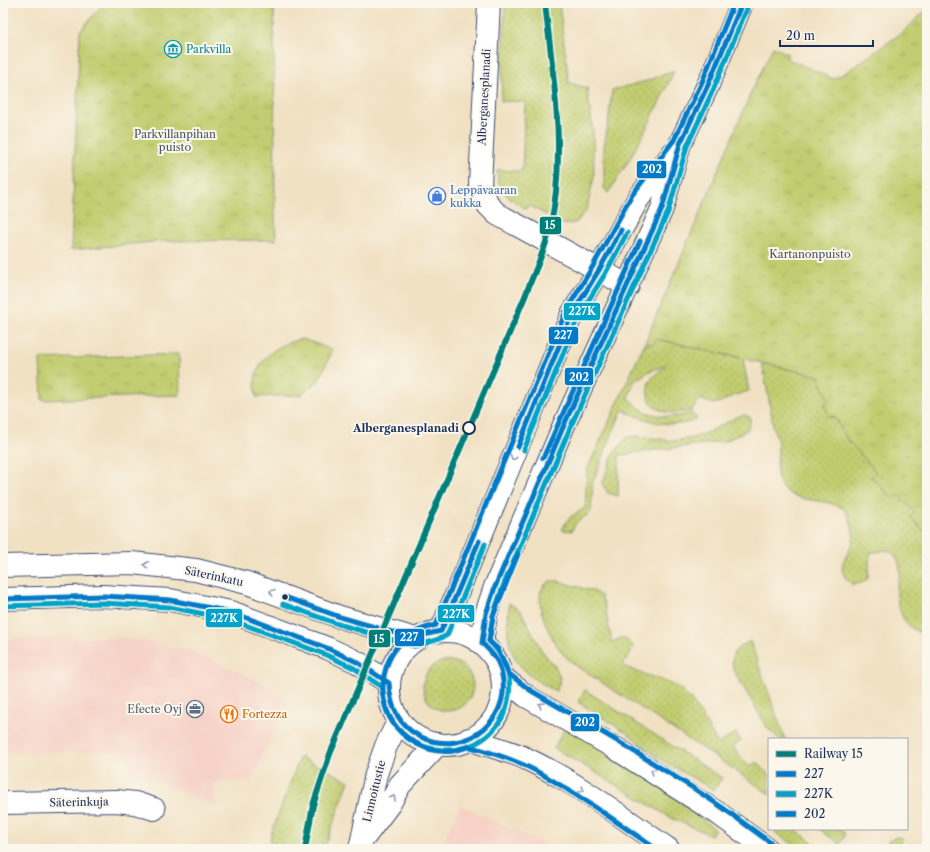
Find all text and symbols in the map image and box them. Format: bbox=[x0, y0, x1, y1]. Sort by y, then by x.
scale bar bbox=[780, 22, 873, 48]
text: 20 m bbox=[786, 28, 815, 43]
museum icon: Parkvilla bbox=[163, 39, 183, 59]
place label: Parkvilla bbox=[186, 42, 232, 56]
street label: Alberganesplanadi bbox=[474, 48, 494, 147]
park label: Parkvillanpihan puisto bbox=[134, 127, 216, 154]
line badge: 202 bbox=[636, 160, 667, 179]
text: 202 bbox=[642, 162, 663, 176]
place label: Leppävaaran kukka bbox=[450, 183, 517, 210]
shop icon: Leppävaaran kukka bbox=[427, 186, 447, 206]
line badge: 15 bbox=[539, 216, 562, 235]
text: 15 bbox=[544, 218, 556, 232]
park label: Kartanonpuisto bbox=[769, 247, 851, 261]
line badge: 227K bbox=[563, 302, 601, 321]
text: 227K bbox=[568, 304, 597, 318]
line badge: 227 bbox=[548, 326, 579, 345]
text: 227 bbox=[554, 328, 573, 342]
line badge: 202 bbox=[564, 367, 594, 386]
text: 202 bbox=[569, 370, 590, 384]
place label: Alberganesplanadi bbox=[352, 421, 459, 435]
marker: Alberganesplanadi bbox=[462, 421, 476, 435]
one-way arrow bbox=[510, 454, 518, 461]
one-way arrow bbox=[143, 561, 149, 570]
street label: Säterinkatu bbox=[183, 563, 245, 589]
one-way arrow bbox=[269, 589, 276, 597]
unlabelled marker bbox=[280, 592, 290, 602]
line badge: 227K bbox=[437, 604, 475, 623]
text: 227K bbox=[442, 607, 471, 621]
line badge: 227K bbox=[205, 608, 243, 628]
text: 227K bbox=[210, 611, 239, 625]
line badge: 227 bbox=[394, 628, 425, 647]
line badge: 15 bbox=[368, 629, 391, 648]
text: 227 bbox=[400, 630, 419, 644]
text: 15 bbox=[373, 632, 385, 646]
office icon: Efecte Oyj bbox=[185, 699, 205, 719]
place label: Efecte Oyj bbox=[127, 702, 182, 716]
one-way arrow bbox=[538, 702, 545, 710]
restaurant icon: Fortezza bbox=[219, 704, 239, 724]
place label: Fortezza bbox=[242, 707, 287, 721]
line badge: 202 bbox=[570, 713, 600, 732]
text: 202 bbox=[575, 715, 596, 729]
legend bbox=[768, 738, 908, 830]
text: Railway 15 bbox=[804, 746, 863, 761]
street label: Linnoitustie bbox=[360, 759, 388, 823]
text: 227 bbox=[804, 766, 824, 781]
one-way arrow bbox=[650, 769, 657, 776]
one-way arrow bbox=[578, 785, 585, 792]
text: 227K bbox=[804, 786, 834, 801]
street label: Säterinkuja bbox=[49, 794, 109, 810]
one-way arrow bbox=[388, 795, 396, 802]
text: 202 bbox=[804, 806, 826, 821]

